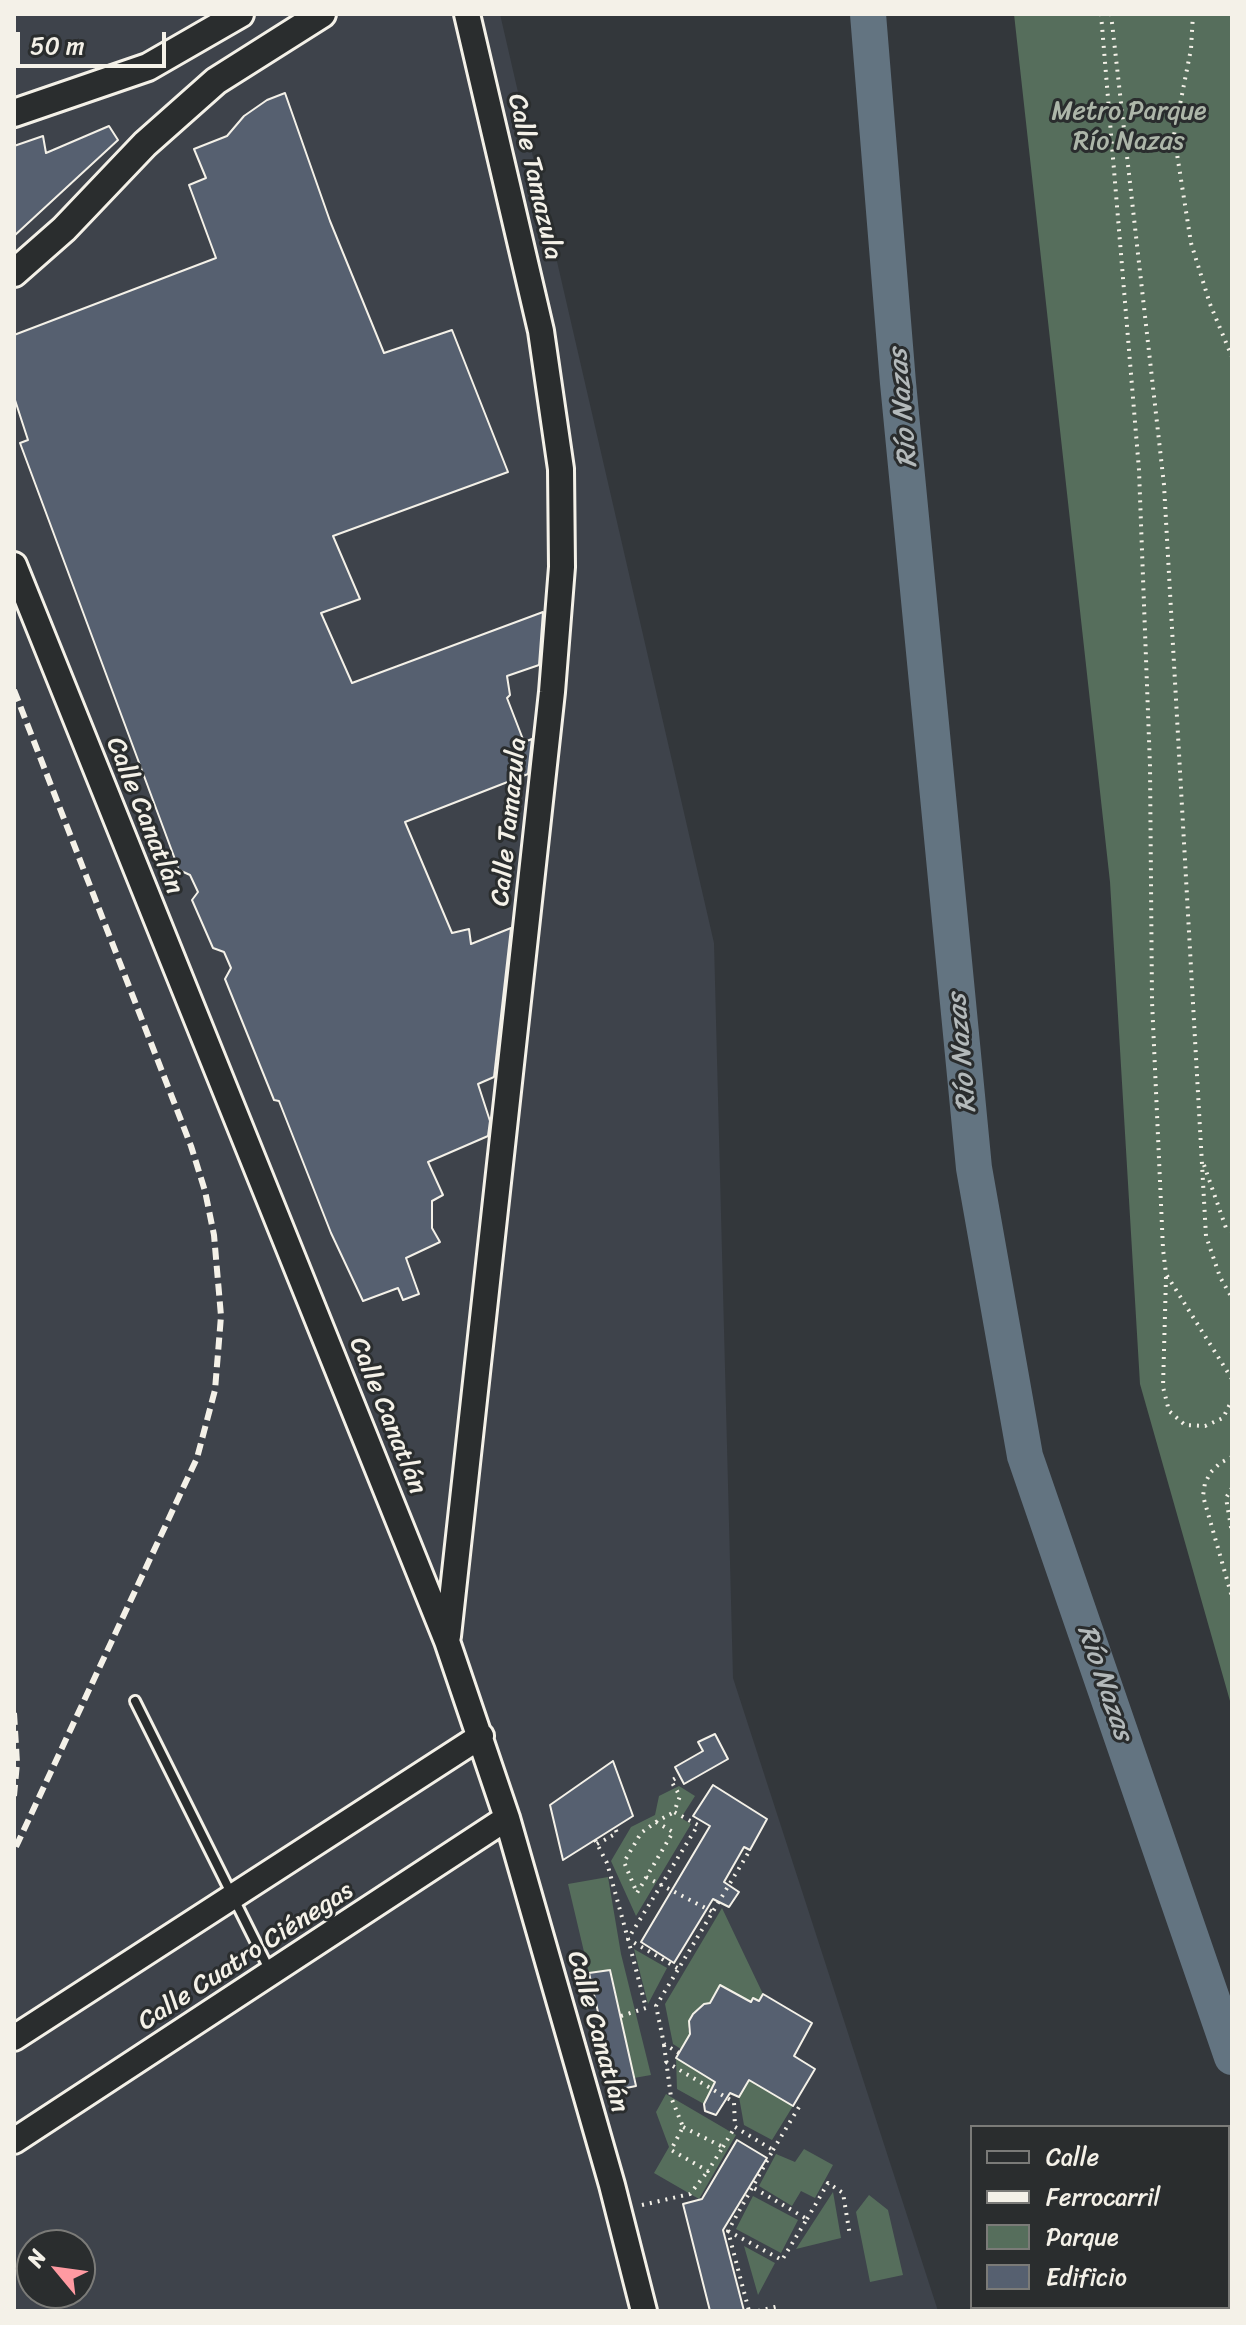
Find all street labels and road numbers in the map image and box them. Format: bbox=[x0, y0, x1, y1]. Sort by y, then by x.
street label: Calle Tamazula bbox=[500, 91, 568, 263]
street label: Calle Canatlán bbox=[98, 733, 190, 899]
street label: Calle Tamazula bbox=[486, 736, 534, 908]
street label: Calle Canatlán bbox=[341, 1333, 433, 1499]
street label: Calle Cuatro Ciénegas bbox=[133, 1876, 359, 2038]
street label: Calle Canatlán bbox=[559, 1948, 635, 2116]

